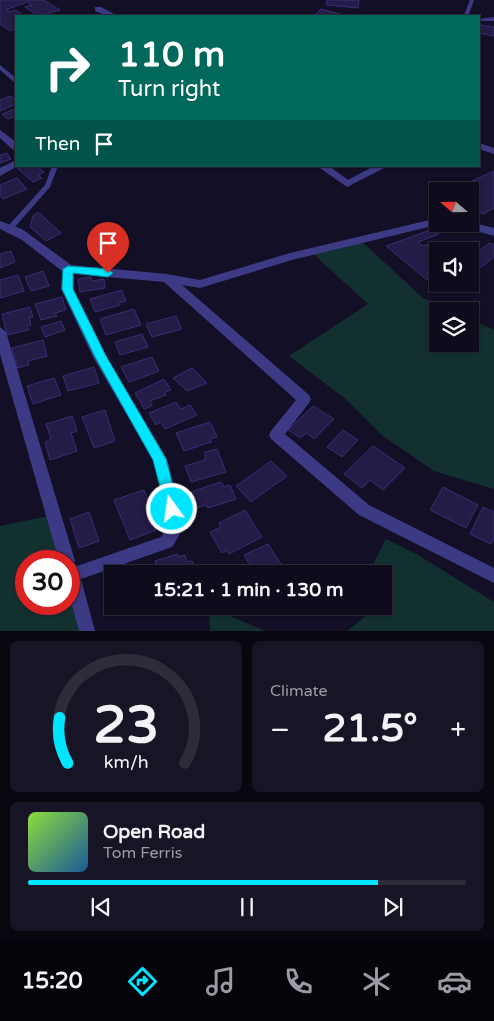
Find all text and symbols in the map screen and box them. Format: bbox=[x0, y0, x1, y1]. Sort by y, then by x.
text: 110 m bbox=[118, 34, 225, 76]
icon: right bbox=[35, 35, 100, 100]
text: Turn right bbox=[118, 76, 220, 102]
icon: arrive bbox=[90, 130, 118, 158]
text: Then bbox=[35, 133, 80, 155]
north arrow bbox=[429, 182, 479, 232]
map controls bbox=[429, 182, 479, 352]
pin bbox=[87, 222, 129, 273]
icon: arrive bbox=[94, 229, 122, 257]
button: sound bbox=[429, 242, 479, 292]
button: layers bbox=[429, 302, 479, 352]
position arrow bbox=[145, 482, 197, 534]
speed limit sign: 30 bbox=[15, 550, 80, 615]
text: 15:21 · 1 min · 130 m bbox=[152, 579, 344, 601]
text: Climate bbox=[270, 681, 328, 701]
text: 23 bbox=[93, 694, 159, 757]
text: 21.5° bbox=[323, 706, 418, 752]
text: − bbox=[270, 713, 290, 747]
text: + bbox=[450, 713, 466, 747]
text: km/h bbox=[104, 752, 148, 773]
text: Open Road bbox=[103, 821, 205, 843]
text: Tom Ferris bbox=[103, 843, 182, 863]
icon: previous bbox=[87, 893, 115, 921]
icon: pause bbox=[233, 893, 261, 921]
icon: next bbox=[379, 893, 407, 921]
icon: directions bbox=[125, 964, 160, 999]
icon: music bbox=[203, 964, 238, 999]
icon: phone bbox=[281, 964, 316, 999]
icon: climate bbox=[359, 964, 394, 999]
icon: car bbox=[437, 964, 472, 999]
text: 15:20 bbox=[22, 968, 82, 994]

